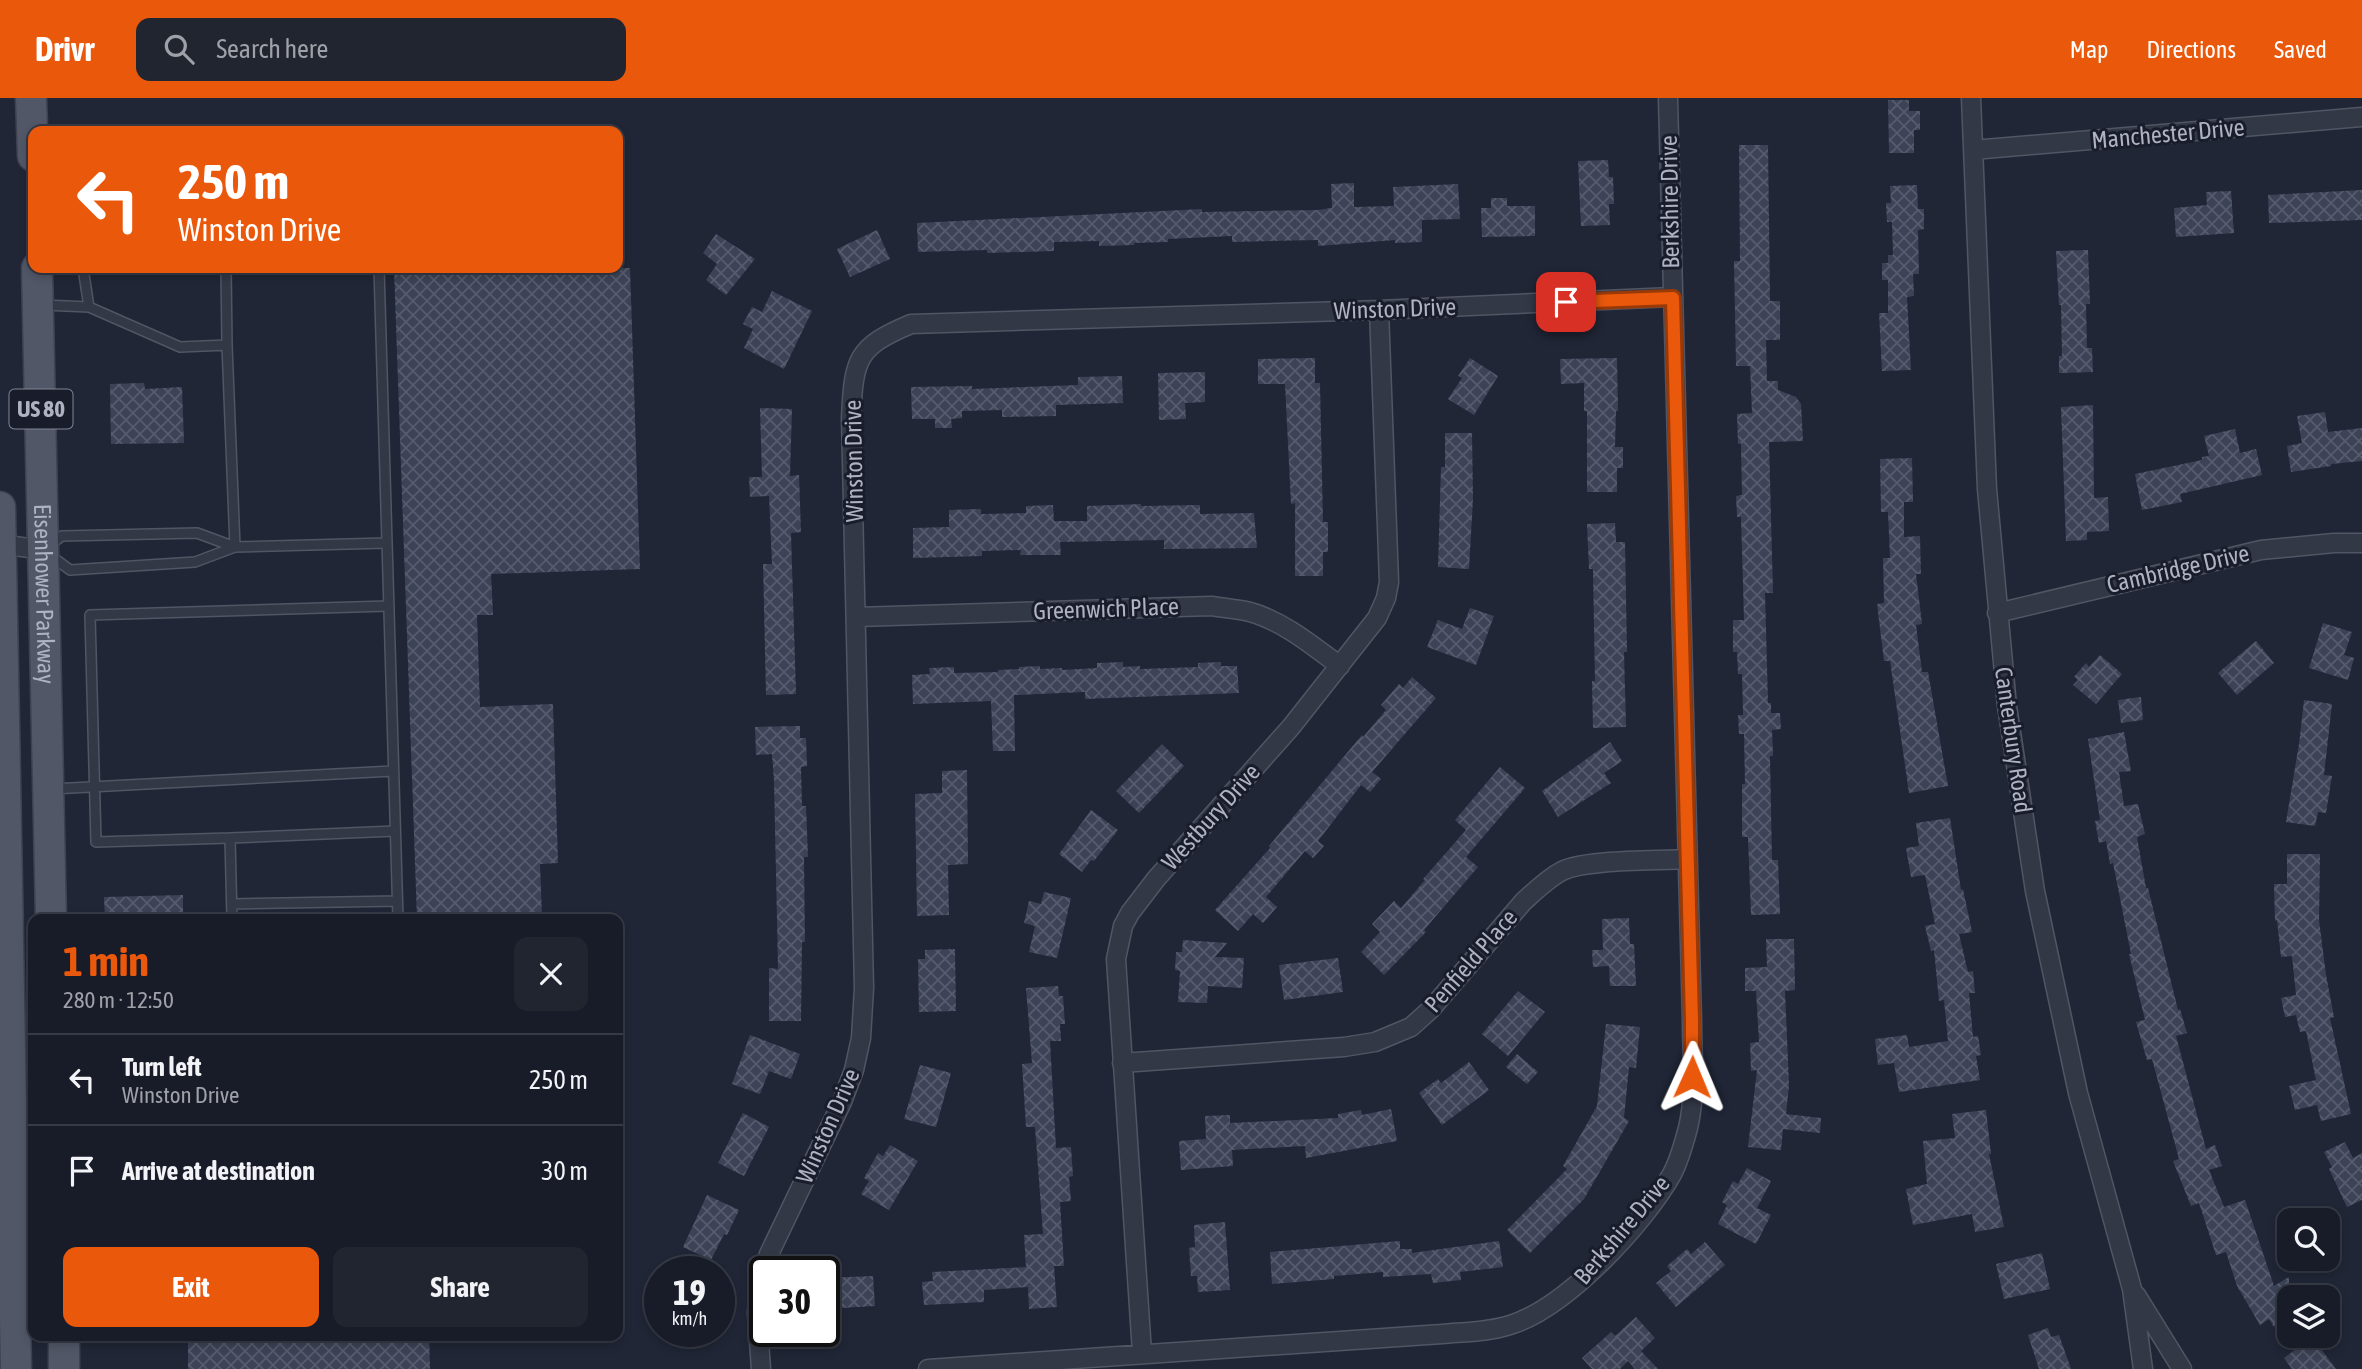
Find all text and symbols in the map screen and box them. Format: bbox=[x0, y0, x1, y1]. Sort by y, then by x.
search box bbox=[136, 18, 626, 81]
text: Drivr bbox=[35, 30, 94, 68]
icon: search bbox=[160, 30, 198, 68]
text: Search here bbox=[216, 34, 328, 64]
text: Map bbox=[2070, 36, 2108, 63]
text: Directions bbox=[2146, 36, 2236, 63]
text: Saved bbox=[2274, 36, 2327, 63]
street label: Manchester Drive bbox=[2090, 113, 2245, 154]
street label: Berkshire Drive bbox=[1655, 135, 1684, 269]
text: 250 m bbox=[178, 153, 289, 209]
icon: left bbox=[63, 154, 154, 245]
text: Winston Drive bbox=[178, 211, 341, 248]
pin bbox=[1536, 272, 1596, 332]
icon: arrive bbox=[1547, 283, 1585, 321]
street label: Winston Drive bbox=[1333, 293, 1457, 324]
road number: US 80 bbox=[9, 390, 72, 428]
street label: Winston Drive bbox=[839, 400, 868, 522]
street label: Eisenhower Parkway bbox=[29, 504, 60, 684]
street label: Cambridge Drive bbox=[2104, 539, 2252, 598]
street label: Greenwich Place bbox=[1033, 592, 1179, 625]
street label: Canterbury Road bbox=[1990, 665, 2037, 815]
street label: Westbury Drive bbox=[1156, 758, 1265, 875]
street label: Penfield Place bbox=[1419, 904, 1522, 1017]
text: 1 min bbox=[63, 937, 149, 985]
button: close bbox=[514, 937, 588, 1011]
text: 280 m · 12:50 bbox=[63, 987, 174, 1013]
position arrow bbox=[1655, 1040, 1729, 1114]
text: Turn left bbox=[122, 1052, 202, 1082]
icon: left bbox=[63, 1061, 101, 1099]
street label: Winston Drive bbox=[790, 1064, 865, 1187]
text: 250 m bbox=[529, 1065, 588, 1095]
text: Winston Drive bbox=[122, 1082, 239, 1108]
icon: arrive bbox=[63, 1152, 101, 1190]
text: Arrive at destination bbox=[122, 1156, 315, 1186]
text: 30 m bbox=[541, 1156, 588, 1186]
street label: Berkshire Drive bbox=[1568, 1170, 1675, 1289]
map controls bbox=[2277, 1208, 2340, 1348]
button: search bbox=[2277, 1208, 2340, 1271]
button: Exit bbox=[63, 1247, 319, 1327]
button: Share bbox=[333, 1247, 588, 1327]
speed limit sign: 30 bbox=[749, 1256, 840, 1347]
text: 19 bbox=[673, 1272, 706, 1312]
button: layers bbox=[2277, 1285, 2340, 1348]
text: km/h bbox=[672, 1308, 707, 1329]

